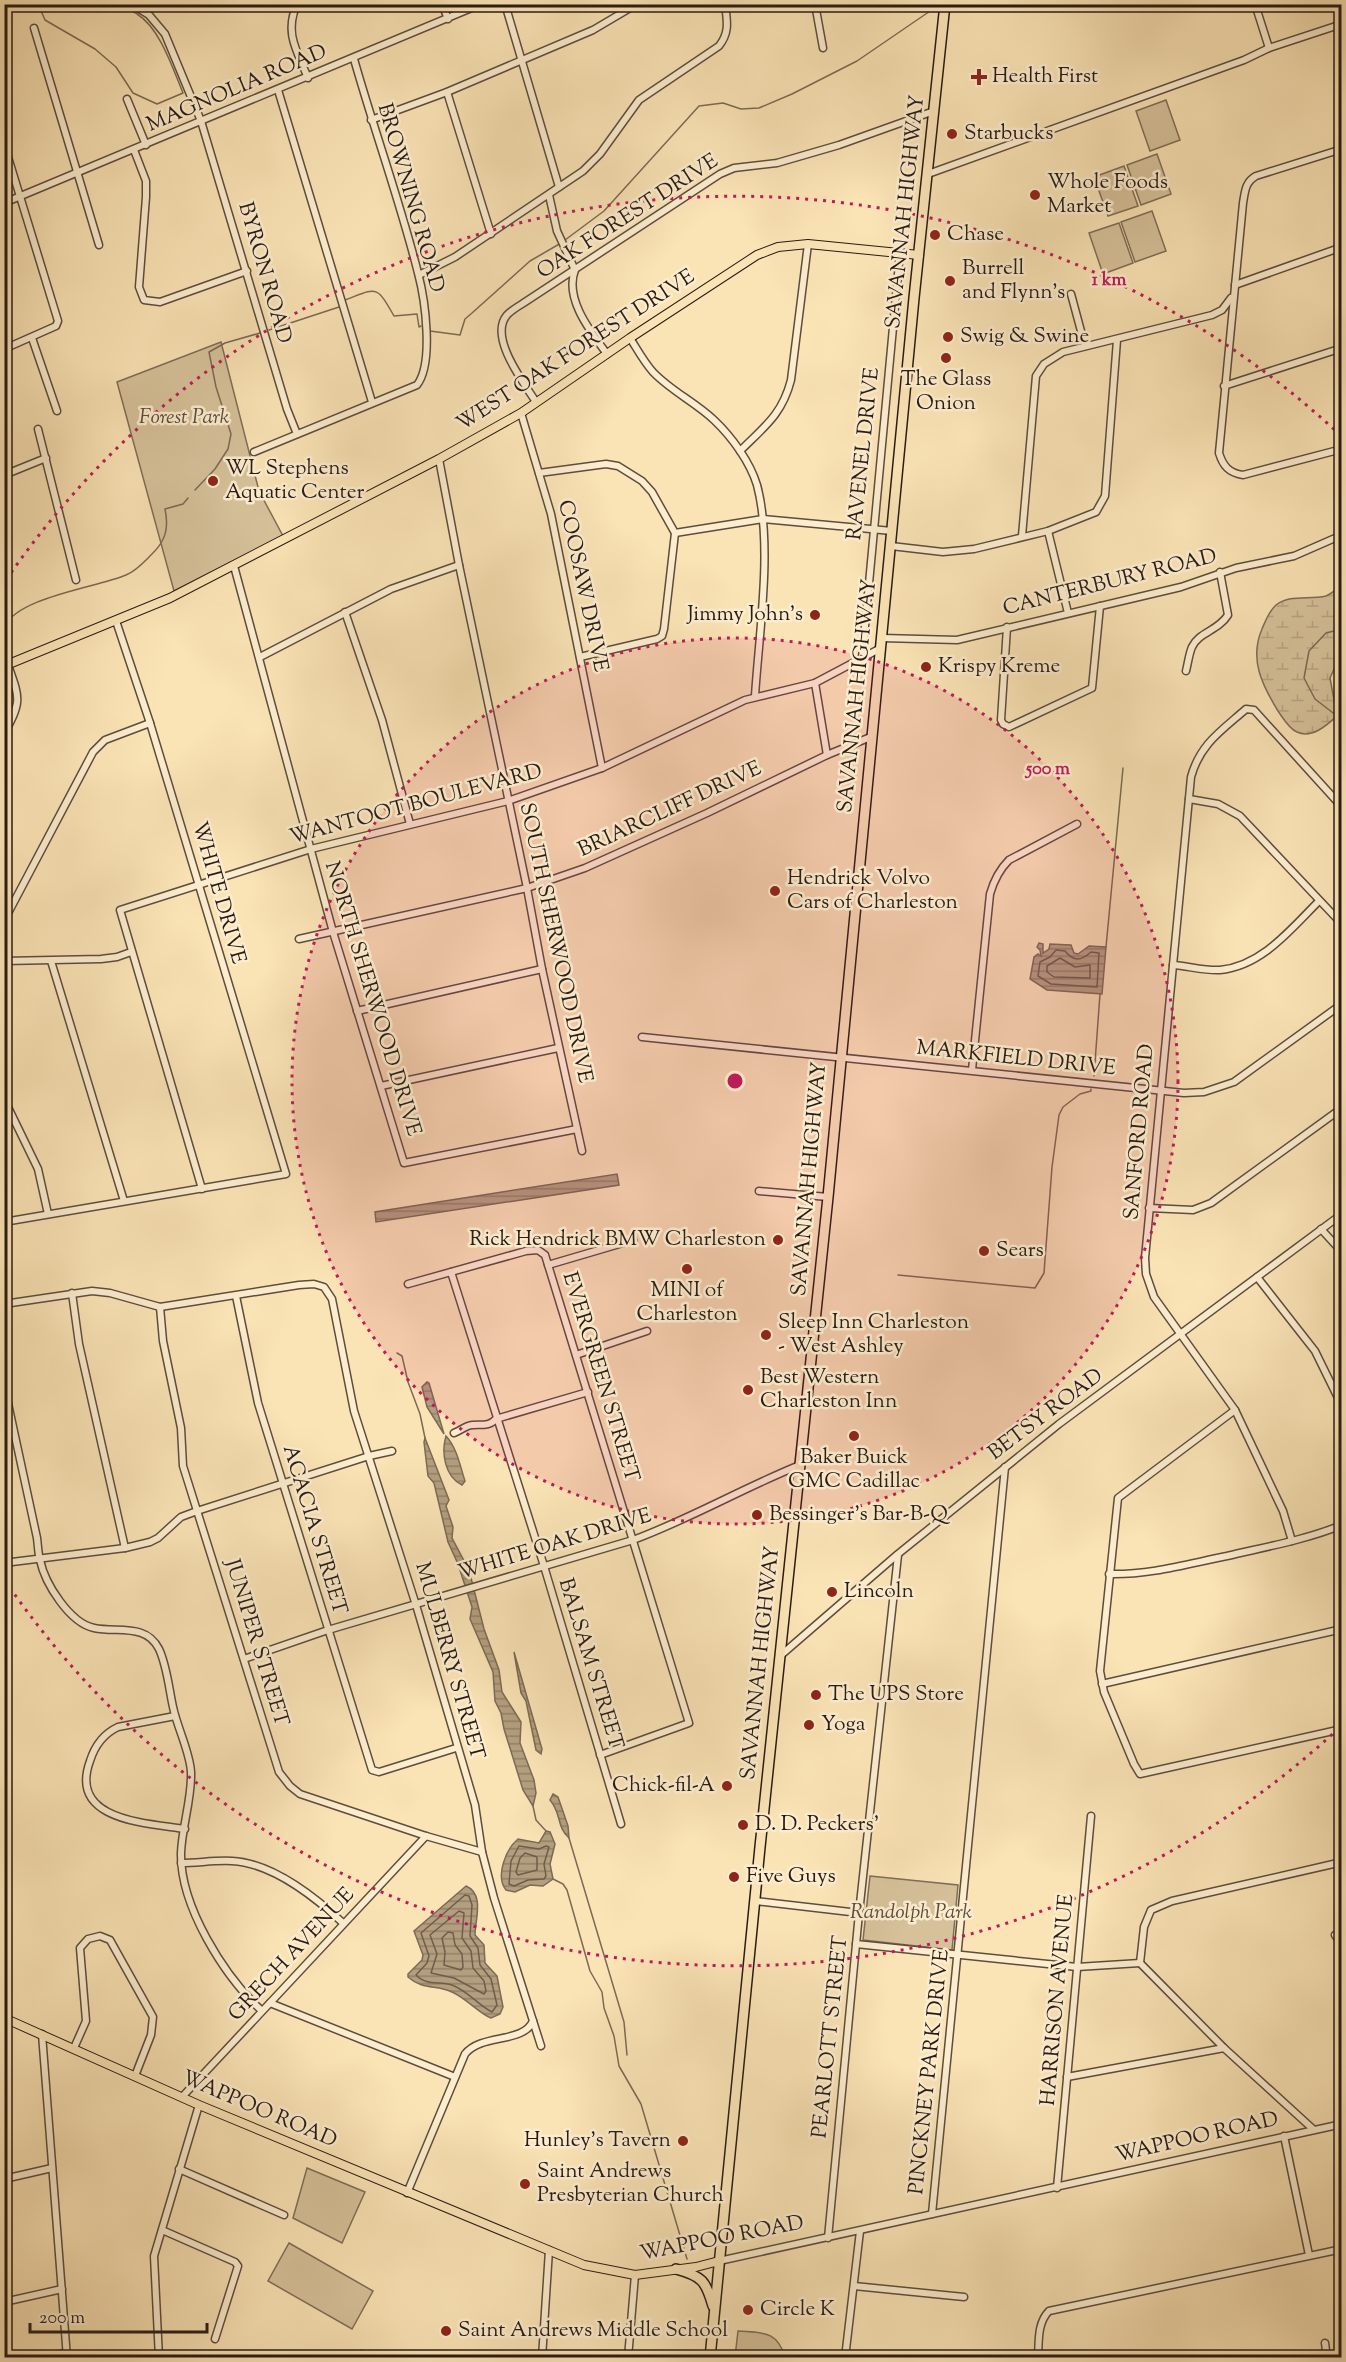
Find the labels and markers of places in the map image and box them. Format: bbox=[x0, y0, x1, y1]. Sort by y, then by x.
place label: Health First bbox=[992, 62, 1098, 92]
marker: Health First bbox=[970, 68, 988, 86]
place label: Starbucks bbox=[964, 119, 1053, 149]
marker: Starbucks bbox=[945, 127, 959, 141]
place label: Whole Foods Market bbox=[1047, 168, 1168, 222]
marker: Whole Foods Market bbox=[1028, 188, 1042, 202]
place label: Chase bbox=[947, 220, 1004, 250]
marker: Chase bbox=[928, 228, 942, 242]
place label: Burrell and Flynn's bbox=[962, 254, 1065, 308]
marker: Burrell and Flynn's bbox=[943, 274, 957, 288]
place label: Swig & Swine bbox=[960, 322, 1089, 352]
marker: Swig & Swine bbox=[941, 330, 955, 344]
marker: The Glass Onion bbox=[939, 351, 953, 365]
place label: The Glass Onion bbox=[901, 365, 991, 419]
place label: WL Stephens Aquatic Center bbox=[225, 454, 364, 508]
marker: WL Stephens Aquatic Center bbox=[206, 474, 220, 488]
place label: Jimmy John's bbox=[686, 600, 803, 630]
marker: Jimmy John's bbox=[808, 608, 822, 622]
place label: Krispy Kreme bbox=[938, 652, 1060, 682]
marker: Krispy Kreme bbox=[919, 660, 933, 674]
place label: Hendrick Volvo Cars of Charleston bbox=[787, 864, 958, 918]
marker: Hendrick Volvo Cars of Charleston bbox=[768, 884, 782, 898]
centre of rings bbox=[725, 1071, 745, 1091]
place label: Rick Hendrick BMW Charleston bbox=[469, 1225, 766, 1255]
marker: Rick Hendrick BMW Charleston bbox=[771, 1233, 785, 1247]
place label: Sears bbox=[996, 1236, 1044, 1266]
marker: Sears bbox=[977, 1244, 991, 1258]
marker: MINI of Charleston bbox=[680, 1262, 694, 1276]
place label: MINI of Charleston bbox=[636, 1276, 738, 1330]
place label: Sleep Inn Charleston - West Ashley bbox=[778, 1308, 969, 1362]
marker: Sleep Inn Charleston - West Ashley bbox=[759, 1328, 773, 1342]
place label: Best Western Charleston Inn bbox=[760, 1363, 897, 1417]
marker: Best Western Charleston Inn bbox=[741, 1383, 755, 1397]
marker: Baker Buick GMC Cadillac bbox=[847, 1429, 861, 1443]
place label: Baker Buick GMC Cadillac bbox=[788, 1443, 920, 1497]
place label: Bessinger's Bar-B-Q bbox=[769, 1500, 950, 1530]
marker: Bessinger's Bar-B-Q bbox=[750, 1508, 764, 1522]
place label: Lincoln bbox=[844, 1577, 914, 1607]
marker: Lincoln bbox=[825, 1585, 839, 1599]
place label: The UPS Store bbox=[828, 1680, 964, 1710]
marker: The UPS Store bbox=[809, 1688, 823, 1702]
place label: Yoga bbox=[821, 1710, 866, 1740]
marker: Yoga bbox=[802, 1718, 816, 1732]
place label: Chick-fil-A bbox=[612, 1771, 715, 1801]
marker: Chick-fil-A bbox=[720, 1779, 734, 1793]
place label: D. D. Peckers' bbox=[755, 1810, 879, 1840]
marker: D. D. Peckers' bbox=[736, 1818, 750, 1832]
place label: Five Guys bbox=[746, 1862, 836, 1892]
marker: Five Guys bbox=[727, 1870, 741, 1884]
place label: Hunley's Tavern bbox=[524, 2126, 671, 2156]
marker: Hunley's Tavern bbox=[676, 2134, 690, 2148]
place label: Saint Andrews Presbyterian Church bbox=[537, 2157, 724, 2211]
marker: Saint Andrews Presbyterian Church bbox=[518, 2177, 532, 2191]
place label: Circle K bbox=[760, 2295, 835, 2325]
marker: Circle K bbox=[741, 2303, 755, 2317]
place label: Saint Andrews Middle School bbox=[458, 2316, 728, 2346]
marker: Saint Andrews Middle School bbox=[439, 2324, 453, 2338]

